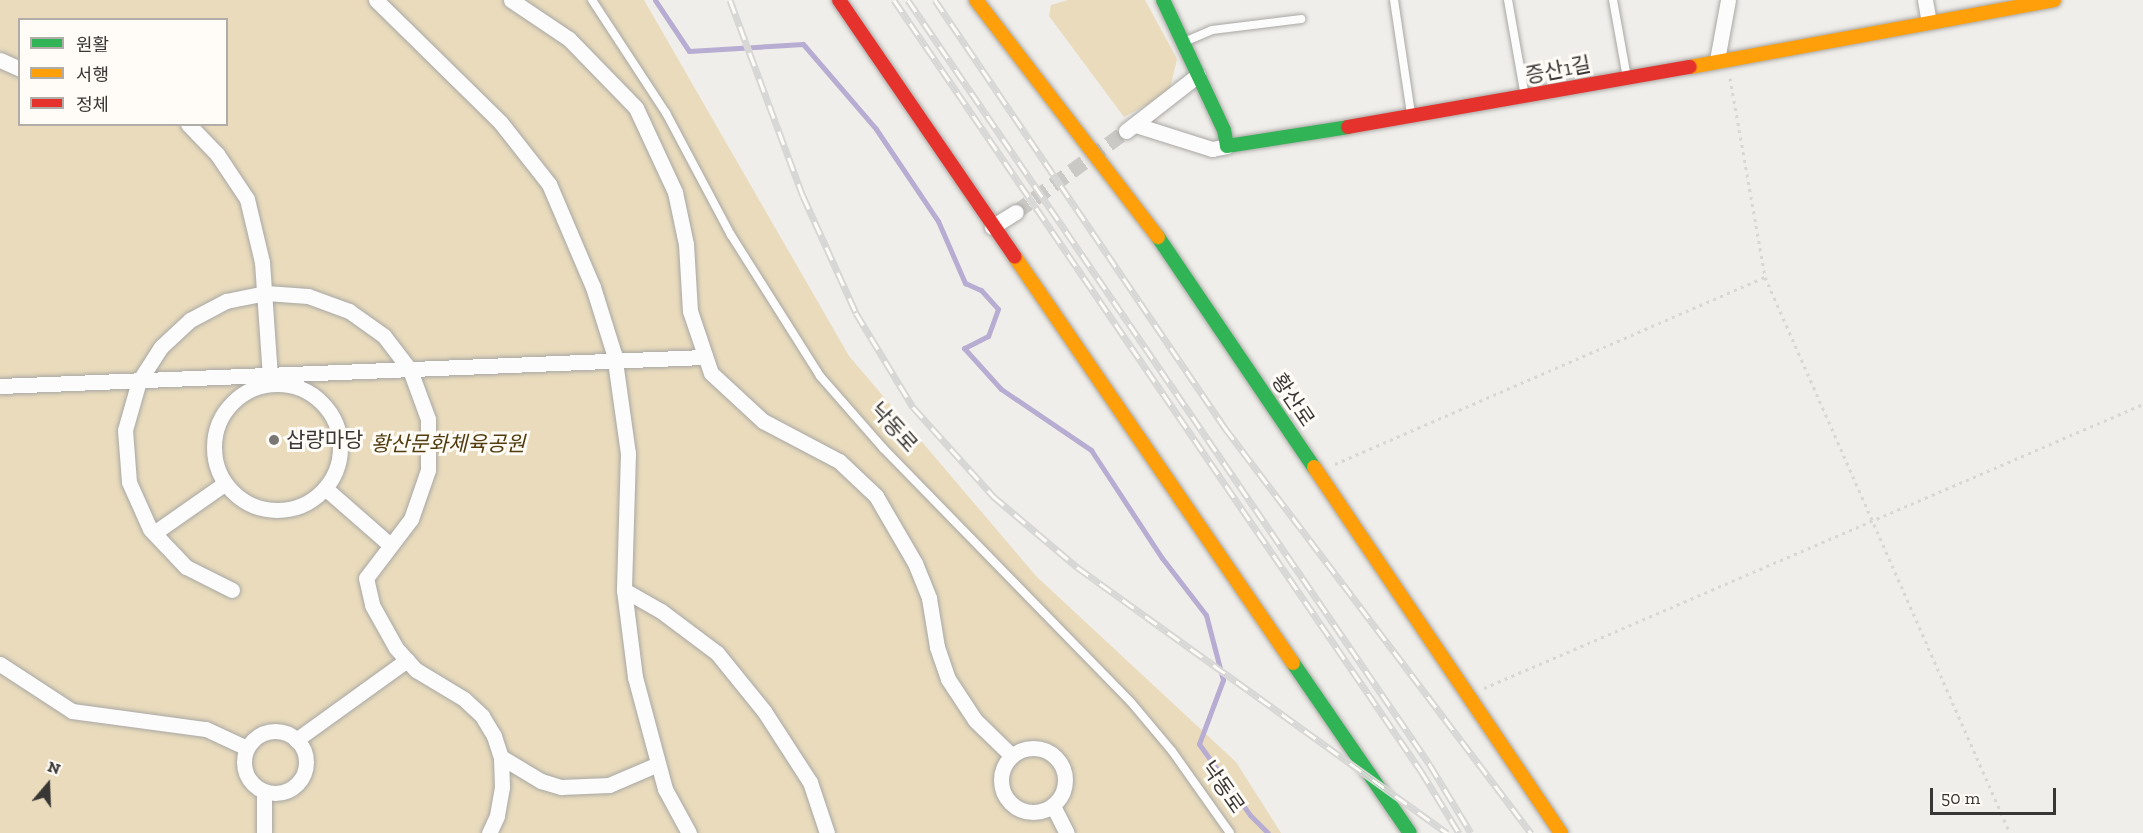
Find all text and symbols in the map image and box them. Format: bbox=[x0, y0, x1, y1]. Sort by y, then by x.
legend bbox=[18, 18, 228, 126]
text: 원활 bbox=[76, 34, 109, 56]
street label: 증산1길 bbox=[1523, 51, 1593, 89]
text: 서행 bbox=[76, 64, 109, 86]
text: 정체 bbox=[76, 94, 109, 116]
street label: 황산로 bbox=[1266, 369, 1320, 431]
street label: 낙동로 bbox=[865, 397, 923, 457]
place label: 삽량마당 bbox=[286, 427, 363, 453]
park label: 황산문화체육공원 bbox=[371, 431, 525, 457]
marker: 삽량마당 bbox=[267, 433, 281, 447]
north arrow bbox=[18, 755, 78, 815]
street label: 낙동로 bbox=[1196, 756, 1250, 818]
text: N bbox=[45, 757, 63, 778]
scale bar bbox=[1933, 776, 2059, 814]
text: 50 m bbox=[1941, 787, 1980, 809]

